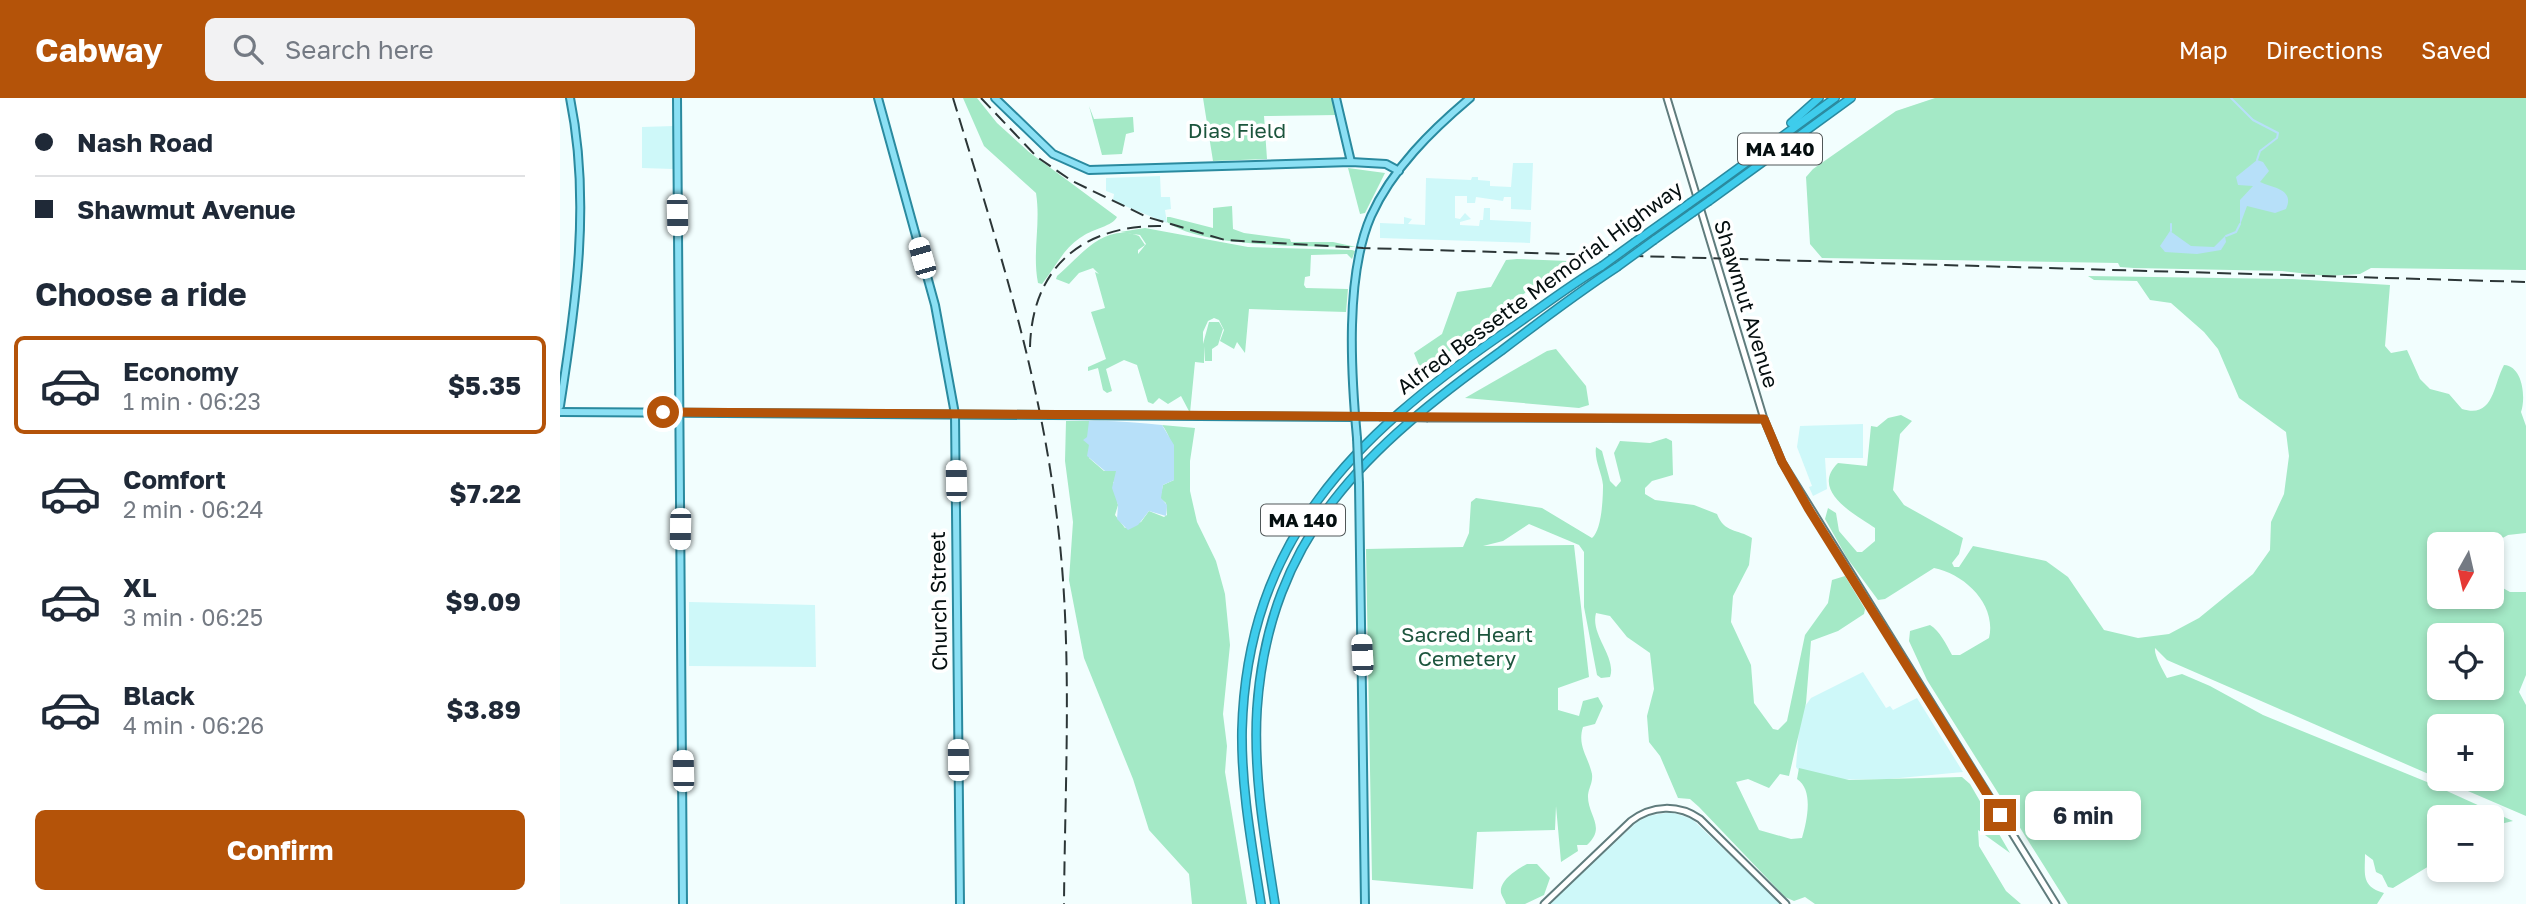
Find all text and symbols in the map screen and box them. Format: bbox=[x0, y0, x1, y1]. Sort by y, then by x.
search box bbox=[205, 18, 695, 81]
text: Cabway bbox=[35, 30, 163, 69]
icon: search bbox=[229, 30, 267, 68]
text: Search here bbox=[285, 34, 434, 65]
text: Map bbox=[2179, 35, 2228, 64]
text: Directions bbox=[2266, 35, 2383, 64]
text: Saved bbox=[2421, 35, 2491, 64]
park label: Dias Field bbox=[1188, 117, 1286, 143]
text: Nash Road bbox=[77, 127, 213, 158]
road number: MA 140 bbox=[1738, 134, 1822, 164]
street label: Alfred Bessette Memorial Highway bbox=[1392, 175, 1688, 400]
text: Shawmut Avenue bbox=[77, 194, 296, 225]
car bbox=[667, 194, 688, 236]
street label: Shawmut Avenue bbox=[1709, 217, 1785, 391]
car bbox=[907, 235, 938, 281]
text: Choose a ride bbox=[35, 275, 247, 313]
icon: car bbox=[39, 354, 102, 417]
text: Economy bbox=[123, 356, 239, 387]
text: $5.35 bbox=[448, 370, 521, 401]
text: 1 min · 06:23 bbox=[123, 387, 261, 415]
route start bbox=[647, 396, 679, 428]
car bbox=[946, 460, 967, 502]
icon: car bbox=[39, 462, 102, 525]
text: Comfort bbox=[123, 464, 226, 495]
text: $7.22 bbox=[449, 478, 521, 509]
text: 2 min · 06:24 bbox=[123, 495, 264, 523]
road number: MA 140 bbox=[1261, 504, 1345, 536]
car bbox=[670, 508, 691, 550]
street label: Church Street bbox=[924, 531, 952, 671]
north arrow bbox=[2427, 532, 2504, 609]
map controls bbox=[2427, 532, 2504, 882]
icon: car bbox=[39, 570, 102, 633]
text: XL bbox=[123, 572, 157, 603]
text: $9.09 bbox=[445, 586, 521, 617]
text: 3 min · 06:25 bbox=[123, 603, 263, 631]
park label: Sacred Heart Cemetery bbox=[1401, 621, 1533, 671]
button: locate bbox=[2427, 623, 2504, 700]
car bbox=[1351, 633, 1374, 677]
icon: car bbox=[39, 678, 102, 741]
text: Black bbox=[123, 680, 195, 711]
text: $3.89 bbox=[446, 694, 521, 725]
text: 4 min · 06:26 bbox=[123, 711, 264, 739]
button: + bbox=[2427, 714, 2504, 791]
car bbox=[948, 739, 969, 781]
car bbox=[673, 750, 694, 792]
callout: 6 min bbox=[2024, 790, 2140, 840]
route end bbox=[1984, 799, 2016, 831]
text: 6 min bbox=[2053, 801, 2113, 829]
button: − bbox=[2427, 805, 2504, 882]
button: Confirm bbox=[35, 810, 525, 890]

